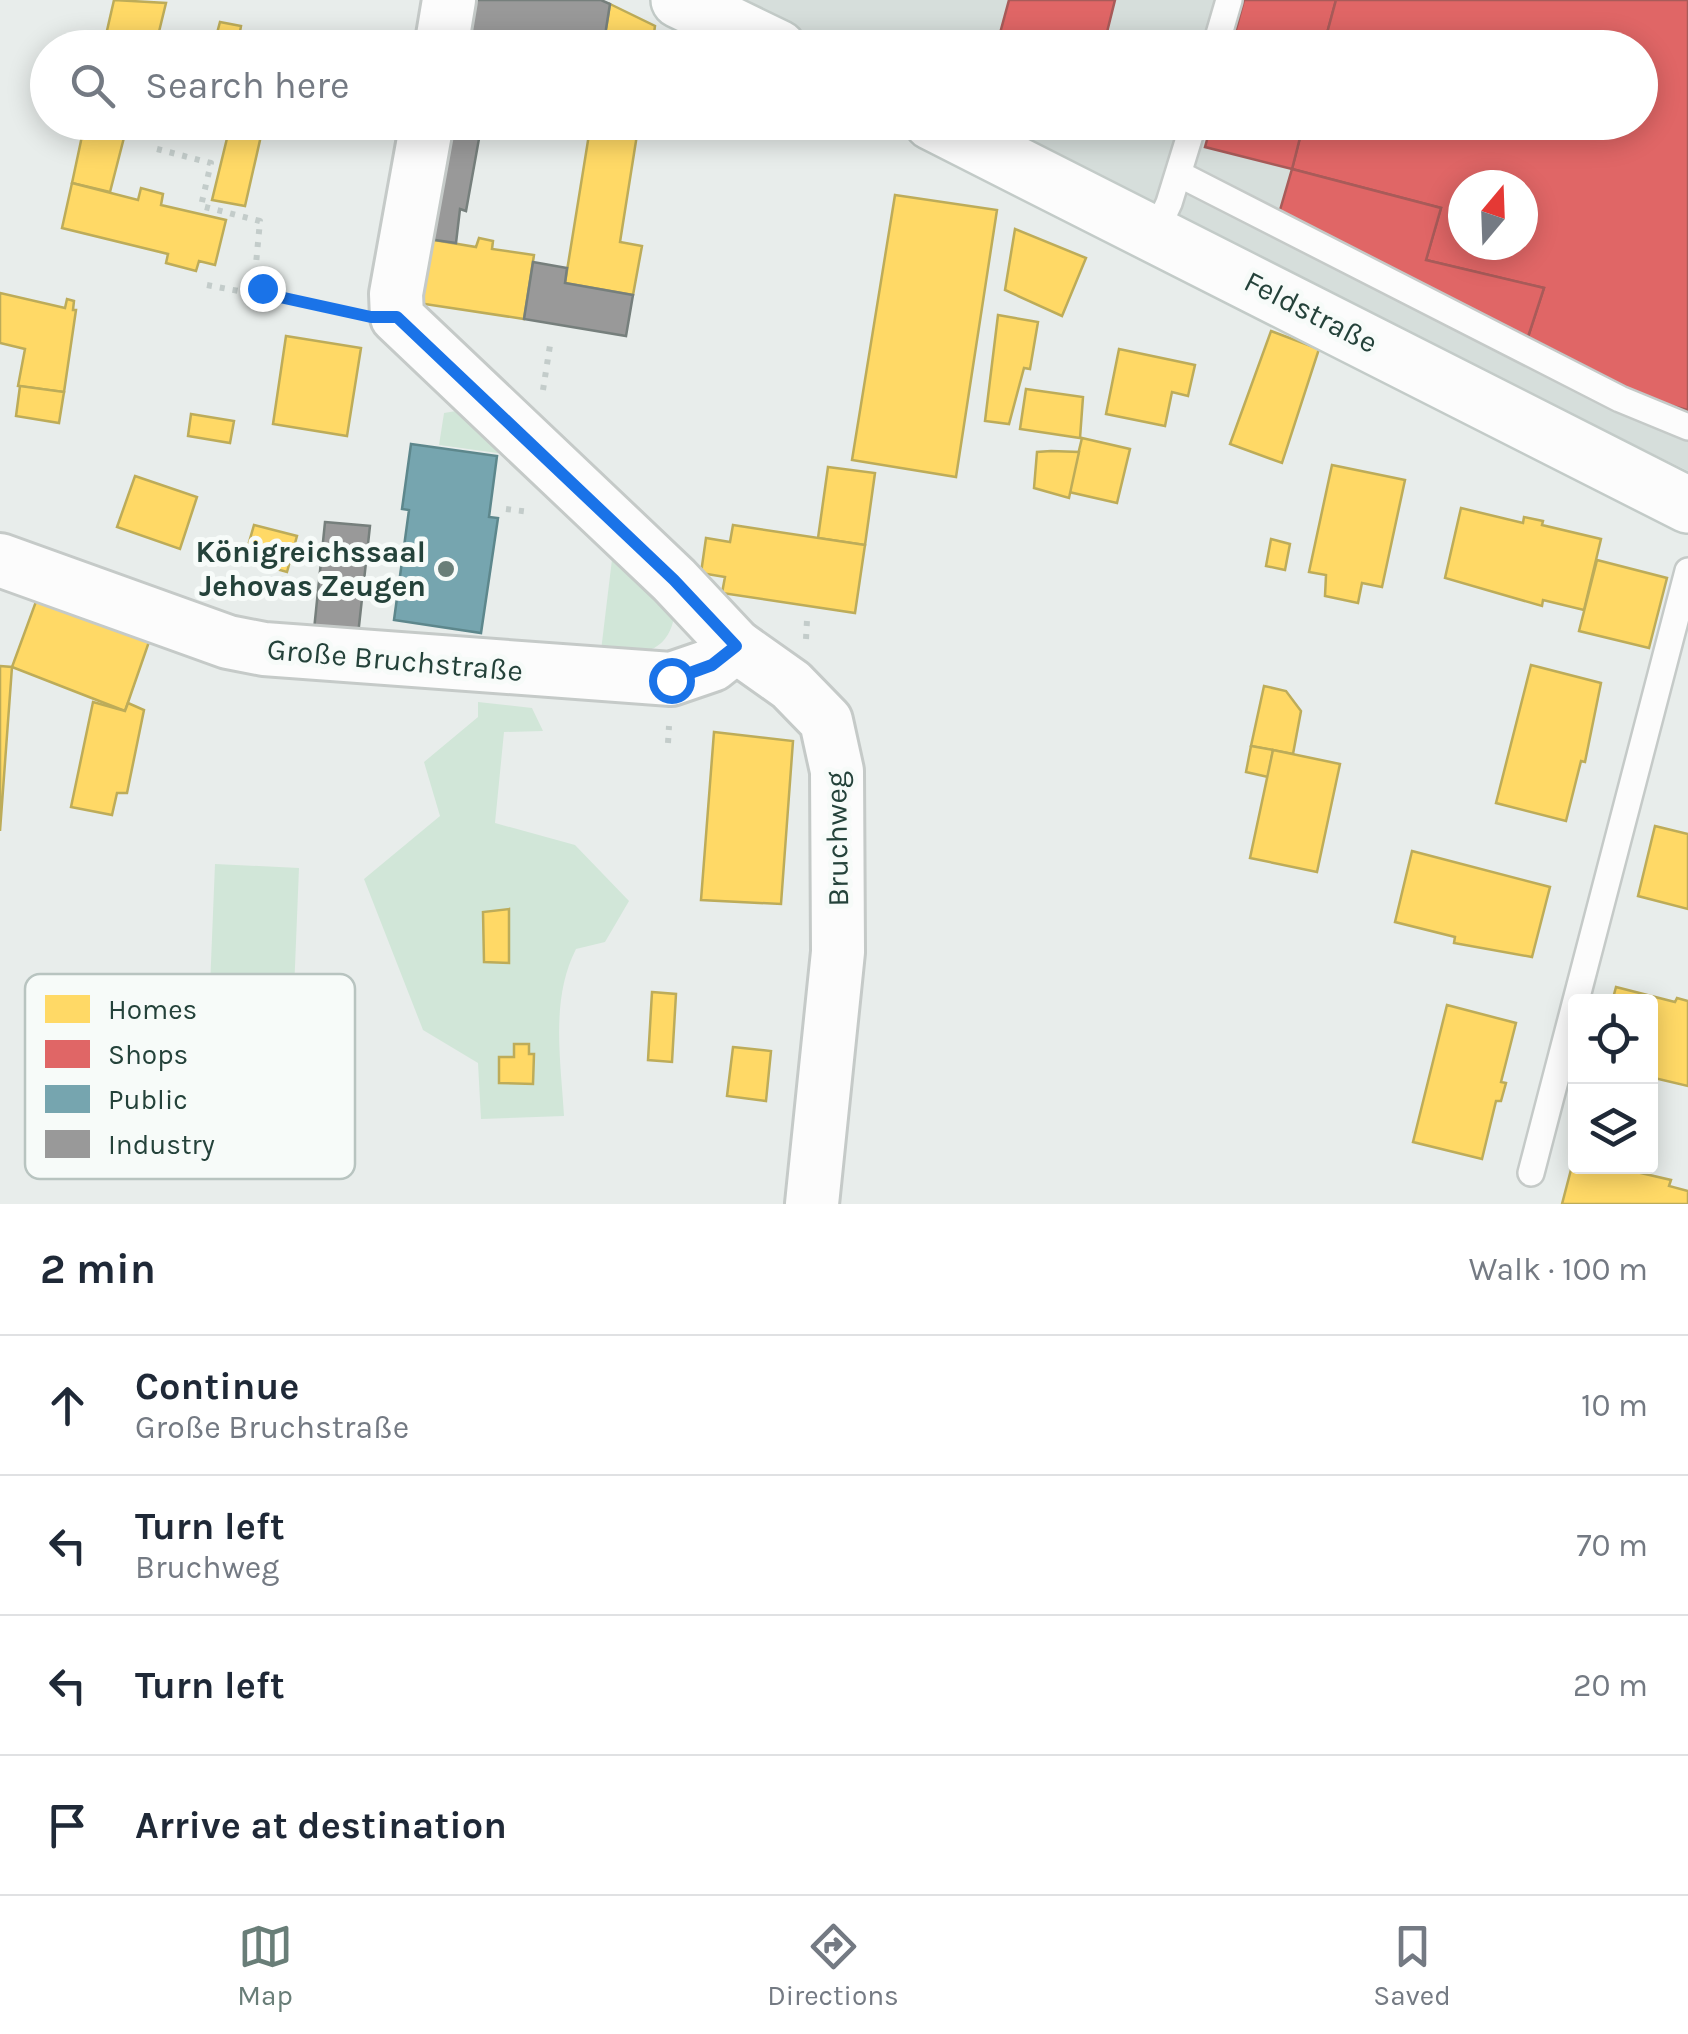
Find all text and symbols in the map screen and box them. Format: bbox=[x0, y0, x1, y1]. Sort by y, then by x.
search box bbox=[30, 30, 1658, 140]
icon: search bbox=[65, 58, 120, 113]
text: Search here bbox=[145, 63, 349, 108]
north arrow bbox=[1448, 170, 1538, 260]
street label: Feldstraße bbox=[1238, 263, 1384, 361]
route end bbox=[240, 266, 286, 312]
place label: Königreichssaal Jehovas Zeugen bbox=[195, 534, 426, 604]
marker: Königreichssaal Jehovas Zeugen bbox=[435, 558, 457, 580]
street label: Große Bruchstraße bbox=[265, 631, 525, 689]
route start bbox=[649, 658, 695, 704]
street label: Bruchweg bbox=[818, 771, 856, 907]
legend bbox=[25, 974, 355, 1179]
text: Homes bbox=[108, 993, 197, 1026]
map controls bbox=[1568, 994, 1658, 1174]
button: locate bbox=[1568, 994, 1658, 1084]
text: Shops bbox=[108, 1038, 188, 1071]
text: Public bbox=[108, 1083, 188, 1116]
button: layers bbox=[1568, 1084, 1658, 1174]
text: Industry bbox=[108, 1128, 215, 1161]
text: 2 min bbox=[40, 1244, 156, 1294]
text: Walk · 100 m bbox=[1469, 1251, 1648, 1288]
text: Continue bbox=[135, 1364, 299, 1409]
icon: ahead bbox=[40, 1378, 95, 1433]
text: 10 m bbox=[1581, 1387, 1648, 1424]
text: Große Bruchstraße bbox=[135, 1409, 409, 1446]
text: Turn left bbox=[135, 1504, 285, 1549]
icon: left bbox=[40, 1518, 95, 1573]
text: 70 m bbox=[1576, 1527, 1648, 1564]
text: Bruchweg bbox=[135, 1549, 279, 1586]
icon: left bbox=[40, 1658, 95, 1713]
text: Turn left bbox=[135, 1663, 285, 1708]
text: 20 m bbox=[1573, 1667, 1648, 1704]
icon: arrive bbox=[40, 1798, 95, 1853]
text: Arrive at destination bbox=[135, 1803, 507, 1848]
tab: Map bbox=[237, 1919, 293, 2012]
tab: Directions bbox=[767, 1919, 899, 2012]
tab: Saved bbox=[1373, 1919, 1451, 2012]

